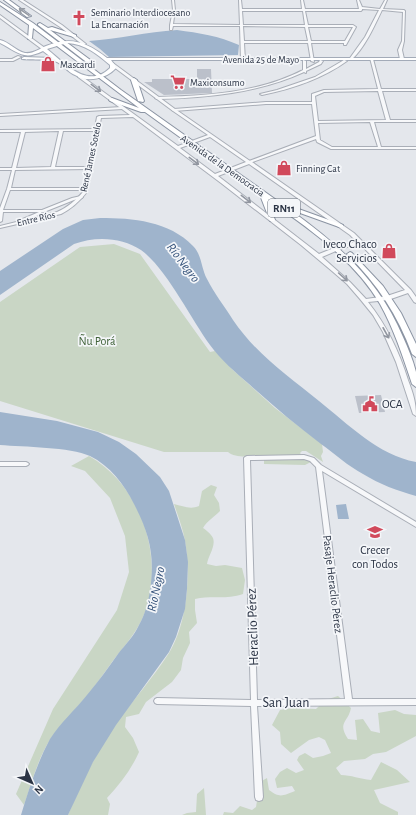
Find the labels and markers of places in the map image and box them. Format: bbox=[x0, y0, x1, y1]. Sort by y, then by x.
place label: Seminario Interdiocesano La Encarnación bbox=[91, 8, 190, 30]
church icon: Seminario Interdiocesano La Encarnación bbox=[70, 9, 88, 27]
shop icon: Mascardi bbox=[39, 55, 57, 73]
place label: Mascardi bbox=[60, 60, 95, 70]
supermarket icon: Maxiconsumo bbox=[169, 73, 187, 91]
place label: Maxiconsumo bbox=[190, 78, 245, 88]
shop icon: Finning Cat bbox=[275, 159, 293, 177]
place label: Finning Cat bbox=[296, 164, 341, 174]
place label: Iveco Chaco Servicios bbox=[323, 238, 377, 264]
shop icon: Iveco Chaco Servicios bbox=[380, 242, 398, 260]
public building icon: OCA bbox=[361, 395, 379, 413]
place label: OCA bbox=[382, 398, 403, 410]
school or university icon: Crecer con Todos bbox=[366, 523, 384, 541]
place label: Crecer con Todos bbox=[352, 544, 398, 570]

